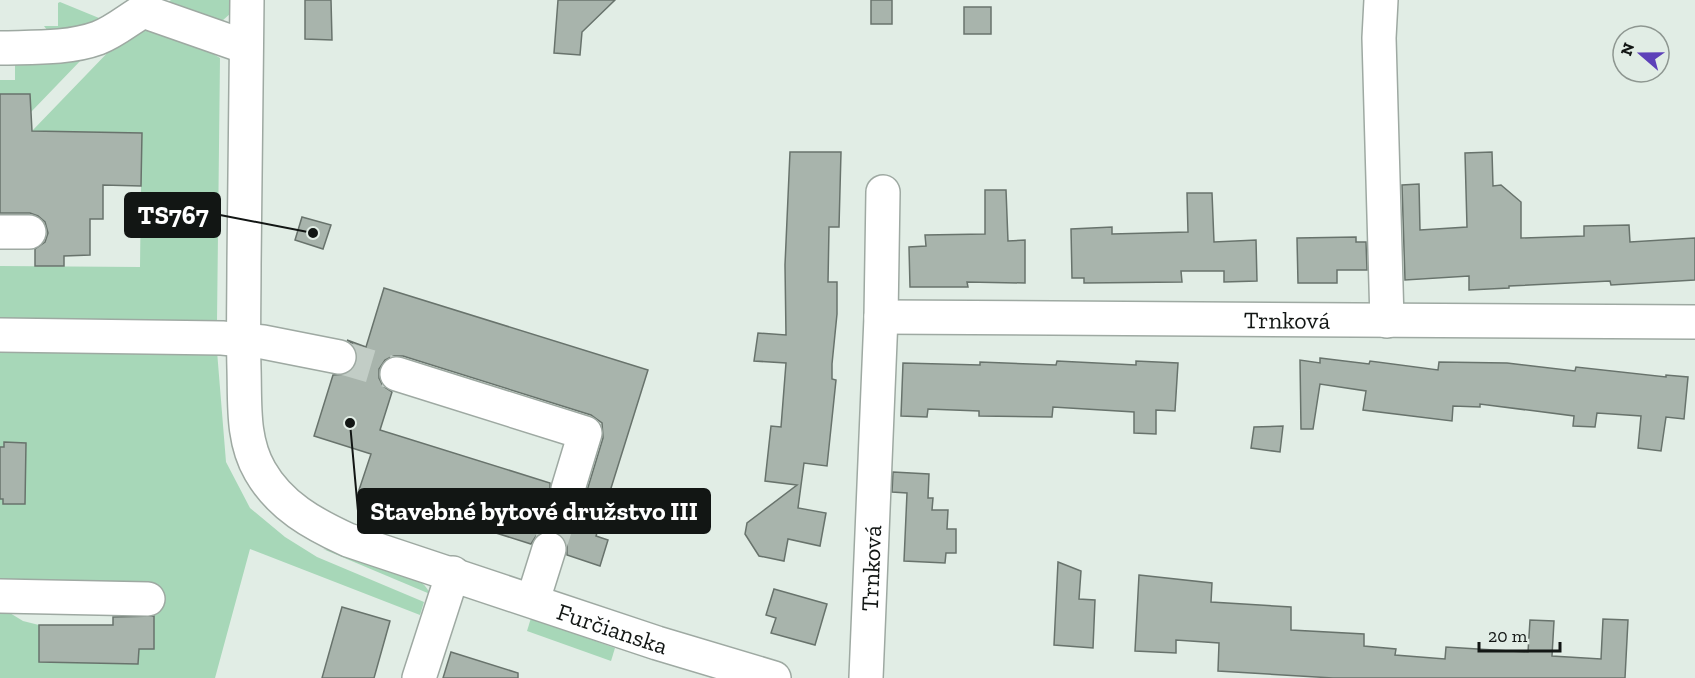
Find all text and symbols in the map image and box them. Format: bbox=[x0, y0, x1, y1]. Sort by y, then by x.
north arrow bbox=[1611, 24, 1671, 84]
text: N bbox=[1616, 40, 1638, 58]
callout: TS767 bbox=[125, 193, 220, 237]
text: TS767 bbox=[137, 199, 209, 231]
street label: Trnková bbox=[1244, 305, 1331, 334]
callout: Stavebné bytové družstvo III bbox=[358, 489, 710, 533]
text: Stavebné bytové družstvo III bbox=[370, 495, 698, 527]
street label: Trnková bbox=[854, 524, 887, 612]
street label: Furčianska bbox=[553, 596, 671, 660]
scale bar bbox=[1479, 615, 1560, 653]
text: 20 m bbox=[1488, 625, 1528, 647]

